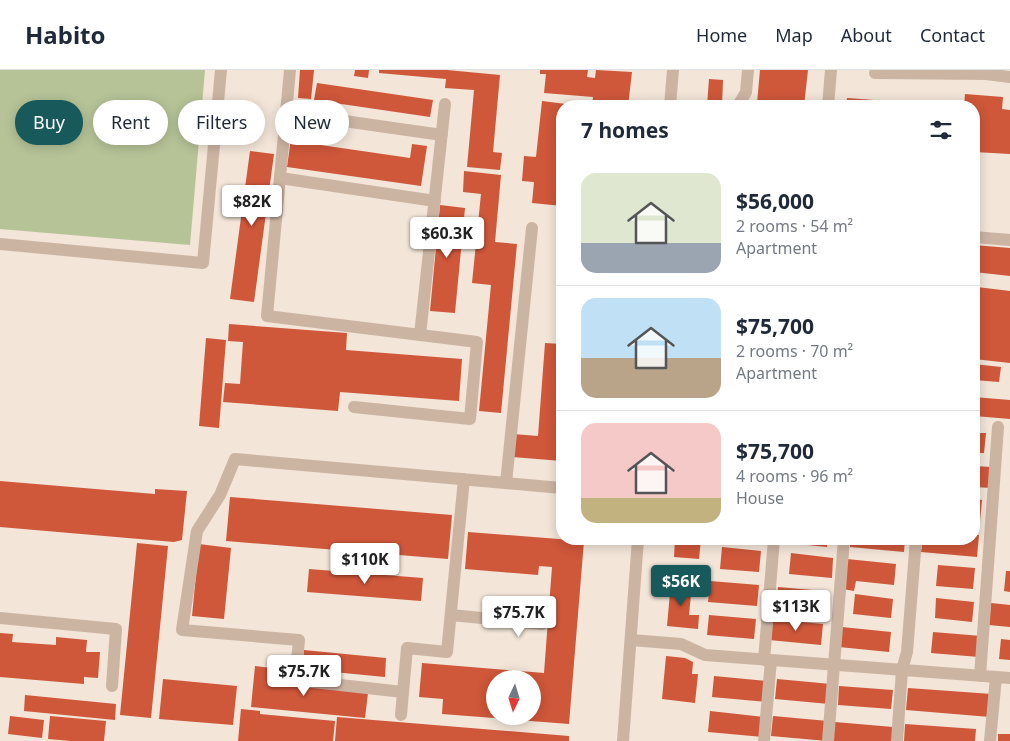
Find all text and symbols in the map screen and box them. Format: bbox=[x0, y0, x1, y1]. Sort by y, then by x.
text: Habito bbox=[25, 18, 106, 51]
text: Home bbox=[696, 23, 747, 47]
text: Map bbox=[775, 23, 813, 47]
text: About bbox=[841, 23, 892, 47]
text: Contact bbox=[920, 23, 985, 47]
chip: Buy bbox=[15, 100, 83, 145]
chip: Rent bbox=[93, 100, 168, 145]
chip: Filters bbox=[178, 100, 265, 145]
chip: New bbox=[275, 100, 349, 145]
text: 7 homes bbox=[581, 116, 669, 144]
icon: filters bbox=[927, 116, 955, 144]
pin: $82K bbox=[222, 184, 282, 227]
text: $56,000 bbox=[736, 187, 814, 215]
text: $82K bbox=[233, 190, 271, 212]
icon: home bbox=[621, 193, 681, 253]
text: 2 rooms · 54 m² bbox=[736, 215, 853, 237]
pin: $60.3K bbox=[406, 216, 488, 259]
text: $60.3K bbox=[421, 222, 473, 244]
text: Apartment bbox=[736, 237, 817, 259]
text: $75,700 bbox=[736, 312, 814, 340]
icon: home bbox=[621, 318, 681, 378]
text: 2 rooms · 70 m² bbox=[736, 340, 853, 362]
text: Apartment bbox=[736, 362, 817, 384]
text: $75,700 bbox=[736, 437, 814, 465]
icon: home bbox=[621, 443, 681, 503]
text: 4 rooms · 96 m² bbox=[736, 465, 853, 487]
text: House bbox=[736, 487, 784, 509]
pin: $110K bbox=[330, 542, 400, 585]
text: $110K bbox=[341, 548, 389, 570]
pin: $56K bbox=[651, 564, 711, 607]
text: $56K bbox=[662, 570, 700, 592]
pin: $113K bbox=[761, 590, 831, 632]
text: $113K bbox=[772, 595, 820, 617]
pin: $75.7K bbox=[478, 596, 560, 638]
text: $75.7K bbox=[493, 601, 545, 623]
pin: $75.7K bbox=[263, 654, 345, 697]
text: $75.7K bbox=[278, 660, 330, 682]
north arrow bbox=[486, 670, 541, 725]
map controls bbox=[486, 670, 541, 725]

